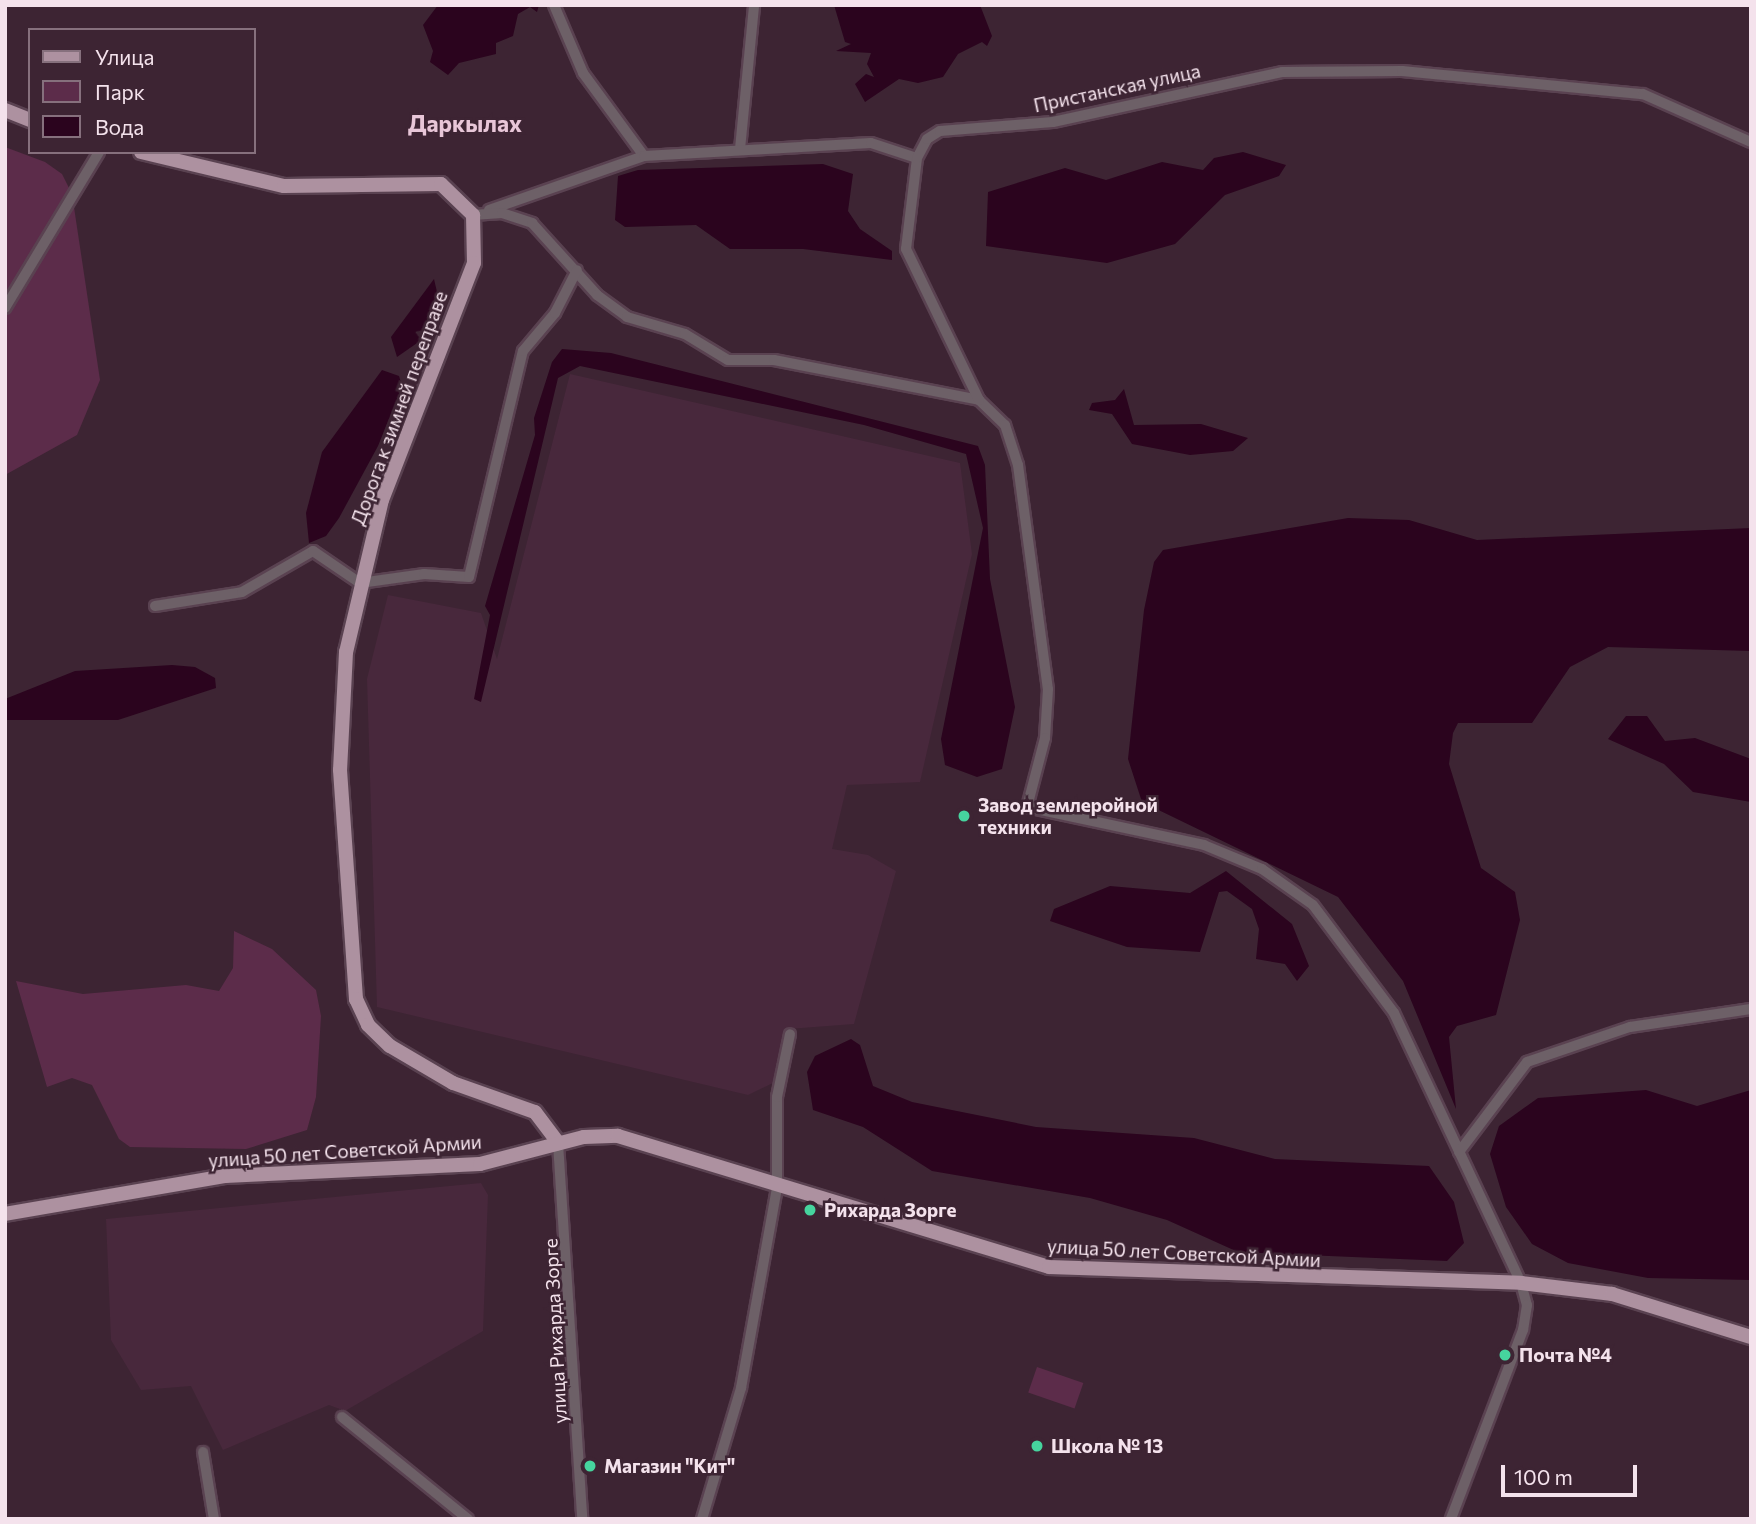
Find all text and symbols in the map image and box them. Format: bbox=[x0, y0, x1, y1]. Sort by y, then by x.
legend bbox=[28, 28, 256, 154]
text: Улица bbox=[95, 44, 154, 69]
street label: Пристанская улица bbox=[1031, 59, 1203, 117]
text: Парк bbox=[95, 79, 145, 104]
district label: Даркылах bbox=[408, 109, 522, 137]
text: Вода bbox=[95, 114, 144, 139]
street label: Дорога к зимней переправе bbox=[346, 288, 452, 528]
place label: Завод землеройной техники bbox=[978, 794, 1158, 838]
marker: Завод землеройной техники bbox=[956, 808, 972, 824]
street label: улица 50 лет Советской Армии bbox=[208, 1130, 482, 1172]
place label: Рихарда Зорге bbox=[824, 1199, 957, 1221]
marker: Рихарда Зорге bbox=[802, 1202, 818, 1218]
street label: улица 50 лет Советской Армии bbox=[1047, 1234, 1321, 1272]
street label: улица Рихарда Зорге bbox=[539, 1238, 571, 1424]
place label: Почта №4 bbox=[1519, 1344, 1612, 1366]
marker: Почта №4 bbox=[1497, 1347, 1513, 1363]
place label: Школа № 13 bbox=[1051, 1435, 1163, 1457]
marker: Школа № 13 bbox=[1029, 1438, 1045, 1454]
scale bar bbox=[1504, 1450, 1640, 1494]
place label: Магазин "Кит" bbox=[604, 1455, 735, 1477]
marker: Магазин "Кит" bbox=[582, 1458, 598, 1474]
text: 100 m bbox=[1514, 1464, 1573, 1489]

